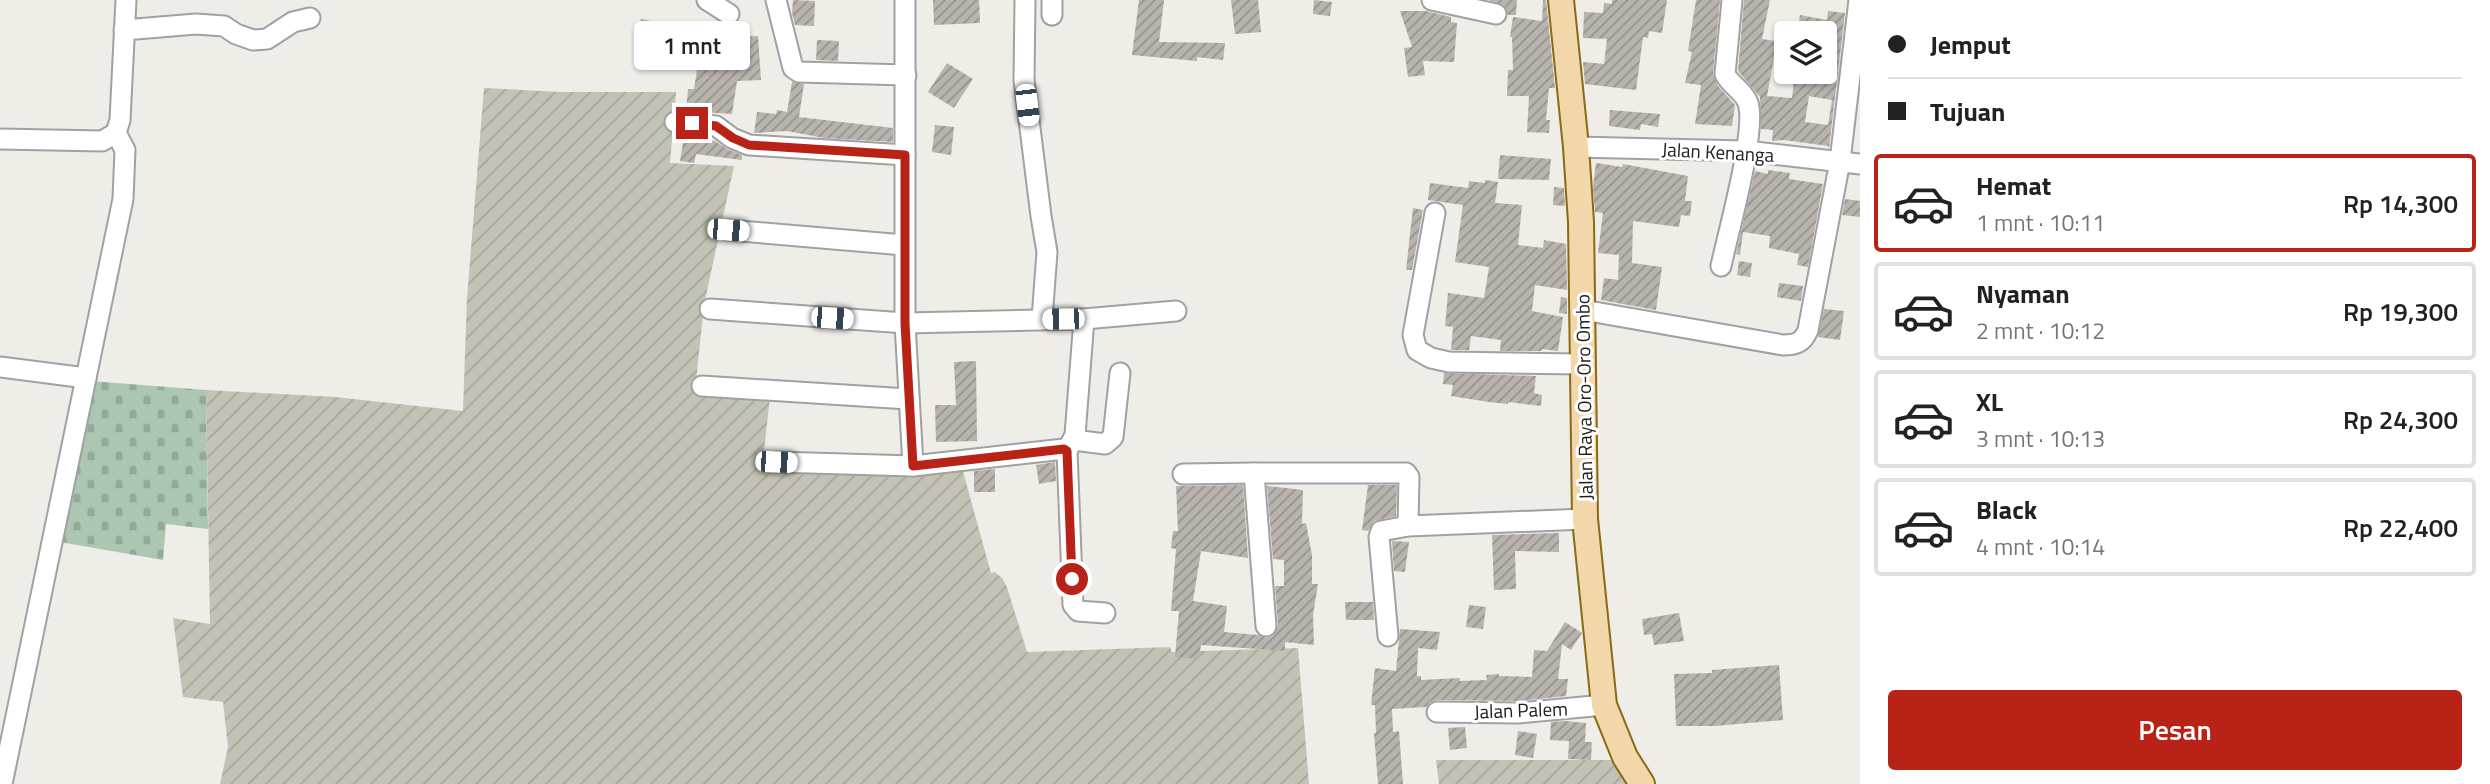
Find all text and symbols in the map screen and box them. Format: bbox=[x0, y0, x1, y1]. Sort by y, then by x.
map controls bbox=[1774, 21, 1837, 84]
button: layers bbox=[1774, 21, 1837, 84]
callout: 1 mnt bbox=[634, 22, 750, 71]
text: Jemput bbox=[1930, 25, 2011, 64]
text: 1 mnt bbox=[663, 28, 721, 63]
car bbox=[1015, 83, 1040, 127]
text: Tujuan bbox=[1930, 92, 2005, 131]
route end bbox=[676, 107, 708, 139]
street label: Jalan Kenanga bbox=[1661, 134, 1776, 169]
text: Hemat bbox=[1976, 166, 2051, 205]
icon: car bbox=[1892, 172, 1955, 235]
text: Rp 14,300 bbox=[2343, 184, 2458, 223]
text: 1 mnt · 10:11 bbox=[1976, 205, 2105, 240]
car bbox=[707, 218, 750, 242]
text: Nyaman bbox=[1976, 274, 2070, 313]
icon: car bbox=[1892, 280, 1955, 343]
text: Rp 19,300 bbox=[2343, 292, 2458, 331]
street label: Jalan Raya Oro-Oro Ombo bbox=[1567, 294, 1600, 500]
car bbox=[811, 306, 854, 330]
car bbox=[1042, 308, 1085, 330]
text: 2 mnt · 10:12 bbox=[1976, 313, 2105, 348]
text: XL bbox=[1976, 382, 2003, 421]
icon: car bbox=[1892, 388, 1955, 451]
text: Rp 24,300 bbox=[2343, 400, 2458, 439]
text: 3 mnt · 10:13 bbox=[1976, 421, 2105, 456]
car bbox=[755, 451, 798, 473]
text: Black bbox=[1976, 490, 2037, 529]
icon: car bbox=[1892, 496, 1955, 559]
text: Rp 22,400 bbox=[2343, 508, 2458, 547]
text: 4 mnt · 10:14 bbox=[1976, 529, 2105, 564]
route start bbox=[1056, 563, 1088, 595]
button: Pesan bbox=[1888, 690, 2462, 770]
street label: Jalan Palem bbox=[1474, 693, 1568, 726]

